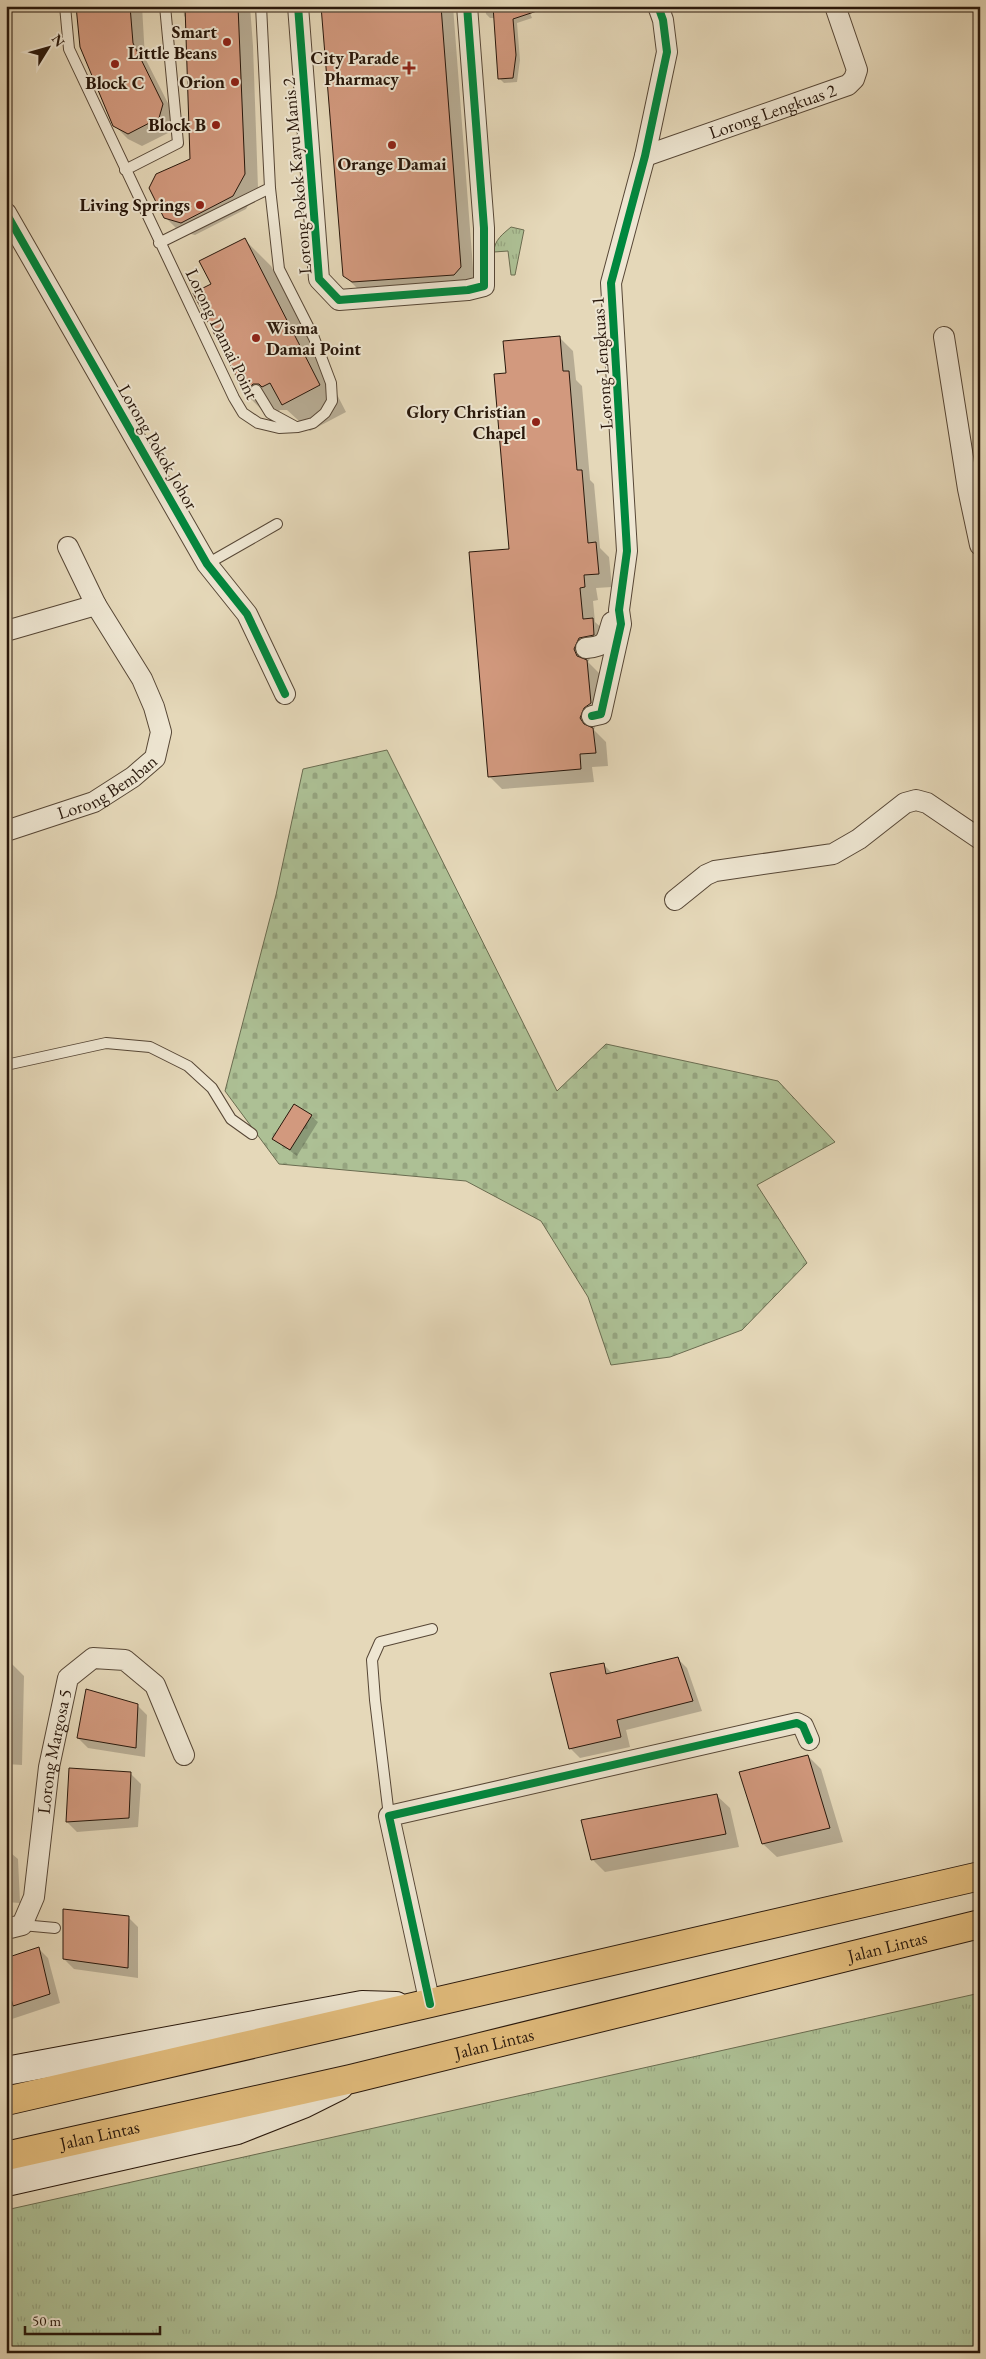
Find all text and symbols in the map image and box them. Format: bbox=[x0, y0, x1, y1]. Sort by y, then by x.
place label: Smart Little Beans bbox=[128, 20, 217, 64]
north arrow bbox=[22, 22, 72, 72]
text: N bbox=[48, 30, 69, 51]
marker: Smart Little Beans bbox=[221, 36, 233, 48]
place label: City Parade Pharmacy bbox=[310, 46, 399, 90]
marker: Block C bbox=[109, 58, 121, 70]
marker: City Parade Pharmacy bbox=[403, 62, 415, 74]
place label: Orion bbox=[179, 70, 225, 93]
place label: Block C bbox=[85, 71, 145, 94]
marker: Orion bbox=[229, 76, 241, 88]
street label: Lorong Pokok Kayu Manis 2 bbox=[276, 76, 317, 275]
street label: Lorong Lengkuas 2 bbox=[705, 78, 839, 144]
place label: Block B bbox=[148, 113, 206, 136]
marker: Block B bbox=[210, 119, 222, 131]
marker: Orange Damai bbox=[386, 139, 398, 151]
place label: Orange Damai bbox=[337, 152, 447, 175]
place label: Living Springs bbox=[79, 193, 190, 216]
marker: Living Springs bbox=[194, 199, 206, 211]
street label: Lorong Damai Point bbox=[181, 265, 264, 403]
street label: Lorong Lengkuas 1 bbox=[585, 296, 618, 430]
place label: Wisma Damai Point bbox=[266, 316, 361, 360]
marker: Wisma Damai Point bbox=[250, 332, 262, 344]
street label: Lorong Pokok Johor bbox=[113, 380, 204, 514]
place label: Glory Christian Chapel bbox=[407, 400, 526, 444]
marker: Glory Christian Chapel bbox=[530, 416, 542, 428]
street label: Lorong Bemban bbox=[54, 749, 162, 824]
street label: Lorong Margosa 5 bbox=[32, 1687, 76, 1815]
street label: Jalan Lintas bbox=[843, 1925, 930, 1968]
street label: Jalan Lintas bbox=[450, 2022, 536, 2065]
street label: Jalan Lintas bbox=[56, 2115, 142, 2155]
scale bar bbox=[25, 2304, 160, 2336]
text: 50 m bbox=[32, 2311, 61, 2330]

